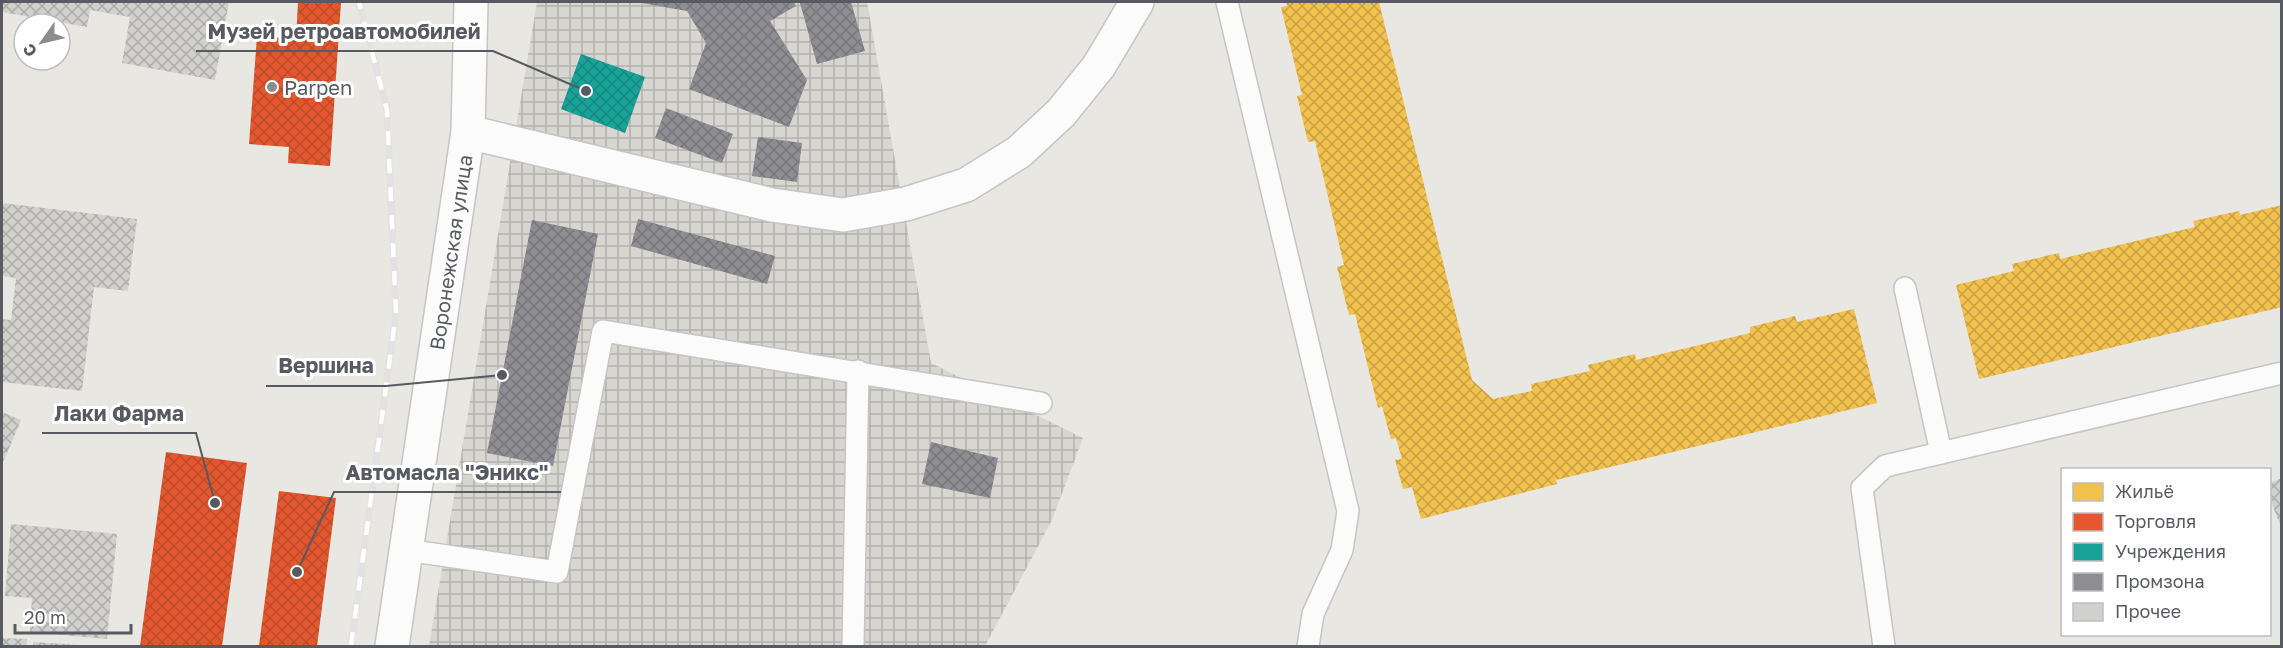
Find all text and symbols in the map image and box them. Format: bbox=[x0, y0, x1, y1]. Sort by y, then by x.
north arrow bbox=[12, 12, 72, 72]
callout: Музей ретроавтомобилей bbox=[196, 12, 493, 51]
text: Музей ретроавтомобилей bbox=[208, 18, 480, 44]
text: С bbox=[18, 40, 41, 61]
place label: Parpen bbox=[284, 75, 352, 99]
marker: Parpen bbox=[265, 80, 279, 94]
street label: Воронежская улица bbox=[424, 153, 477, 352]
callout: Вершина bbox=[266, 347, 386, 386]
text: Вершина bbox=[278, 352, 374, 378]
callout: Лаки Фарма bbox=[42, 394, 196, 433]
text: Лаки Фарма bbox=[54, 400, 184, 426]
callout: Автомасла "Эникс" bbox=[334, 453, 561, 492]
text: Автомасла "Эникс" bbox=[346, 459, 549, 485]
legend bbox=[2061, 468, 2271, 636]
text: Жильё bbox=[2115, 480, 2174, 502]
text: Торговля bbox=[2115, 510, 2196, 532]
text: Учреждения bbox=[2115, 540, 2226, 562]
text: Промзона bbox=[2115, 570, 2205, 592]
scale bar bbox=[15, 597, 130, 635]
text: Прочее bbox=[2115, 600, 2181, 622]
text: 20 m bbox=[24, 606, 66, 628]

